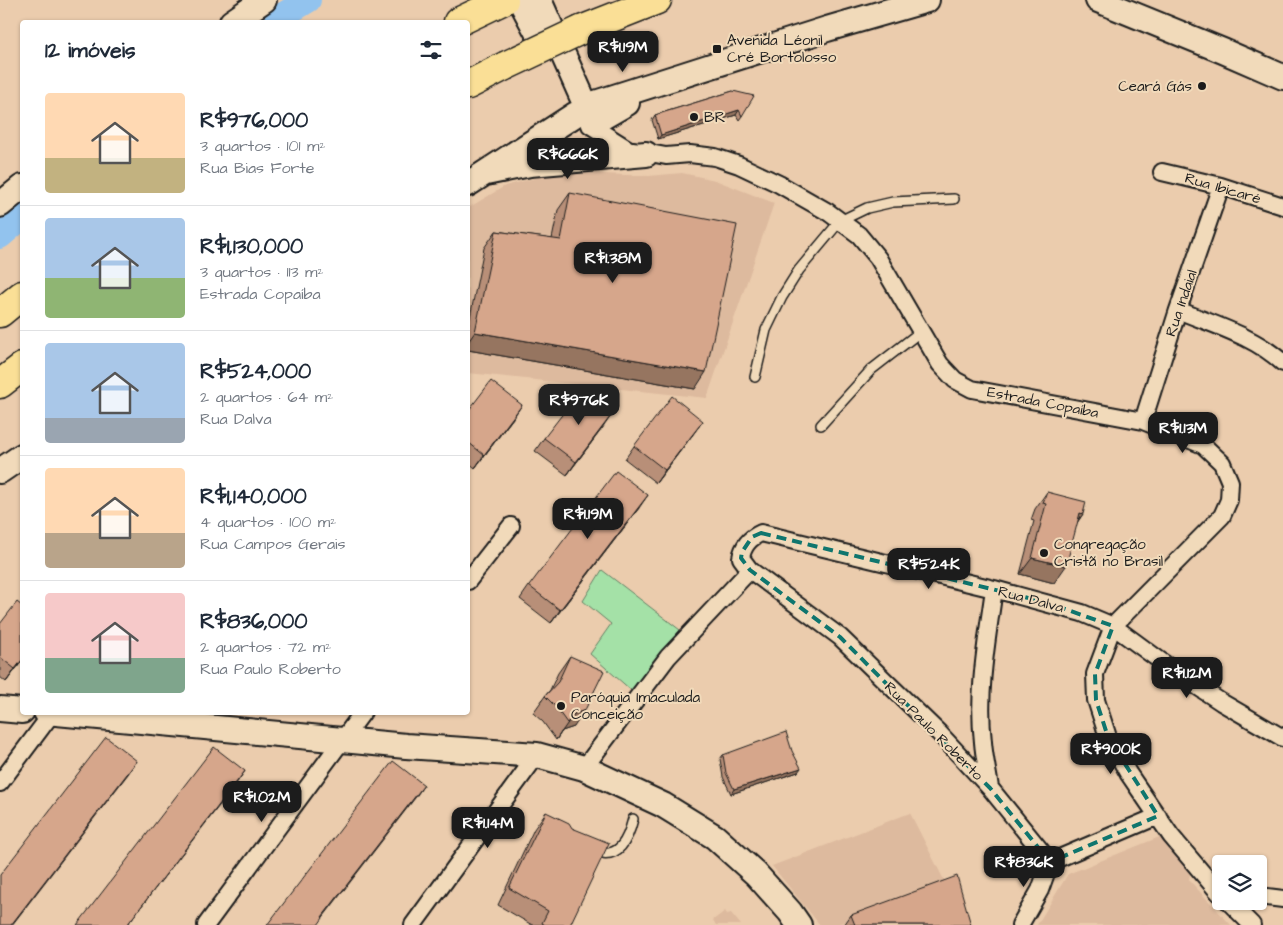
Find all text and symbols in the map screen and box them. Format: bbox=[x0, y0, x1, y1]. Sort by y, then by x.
pin: R$1.19M bbox=[577, 30, 669, 73]
place label: Avenida Léonil Cré Bortolosso bbox=[727, 30, 837, 68]
text: 12 imóveis bbox=[45, 36, 135, 65]
icon: filters bbox=[417, 36, 445, 64]
text: R$1.19M bbox=[599, 36, 648, 58]
marker: Avenida Léonil Cré Bortolosso bbox=[711, 43, 723, 55]
place label: Ceará Gás bbox=[1118, 76, 1192, 97]
marker: Ceará Gás bbox=[1196, 80, 1208, 92]
text: R$976,000 bbox=[200, 106, 308, 135]
place label: BR bbox=[704, 107, 725, 128]
marker: BR bbox=[688, 111, 700, 123]
icon: home bbox=[85, 113, 145, 173]
text: 3 quartos · 101 m² bbox=[200, 135, 325, 157]
pin: R$666K bbox=[527, 138, 609, 180]
text: R$666K bbox=[538, 143, 598, 165]
text: Rua Bias Forte bbox=[200, 157, 314, 179]
street label: Rua Ibicaré bbox=[1182, 168, 1263, 209]
text: R$1,130,000 bbox=[200, 232, 303, 261]
icon: home bbox=[85, 238, 145, 298]
pin: R$1.38M bbox=[567, 242, 659, 284]
text: R$1.38M bbox=[585, 247, 641, 269]
text: 3 quartos · 113 m² bbox=[200, 261, 324, 283]
street label: Rua Indaial bbox=[1160, 267, 1203, 339]
text: Estrada Copaíba bbox=[200, 283, 321, 305]
text: R$524,000 bbox=[200, 357, 311, 386]
icon: home bbox=[85, 363, 145, 423]
street label: Estrada Copaíba bbox=[985, 381, 1101, 424]
pin: R$976K bbox=[538, 384, 620, 426]
text: 2 quartos · 64 m² bbox=[200, 386, 333, 408]
text: R$976K bbox=[550, 389, 608, 411]
text: Rua Dalva bbox=[200, 408, 272, 430]
pin: R$1.13M bbox=[1137, 412, 1229, 454]
text: R$1.13M bbox=[1159, 417, 1207, 439]
text: R$1,140,000 bbox=[200, 482, 307, 511]
icon: home bbox=[85, 488, 145, 548]
pin: R$1.19M bbox=[542, 498, 634, 540]
text: R$1.19M bbox=[564, 503, 613, 525]
text: 4 quartos · 100 m² bbox=[200, 511, 336, 533]
text: Rua Campos Gerais bbox=[200, 533, 346, 555]
place label: Congregação Cristã no Brasil bbox=[1054, 534, 1163, 572]
marker: Congregação Cristã no Brasil bbox=[1038, 547, 1050, 559]
pin: R$524K bbox=[888, 548, 970, 590]
text: R$524K bbox=[898, 553, 960, 575]
street label: Rua Dalva bbox=[996, 581, 1066, 618]
text: R$836,000 bbox=[200, 607, 308, 636]
icon: home bbox=[85, 613, 145, 673]
text: 2 quartos · 72 m² bbox=[200, 636, 331, 658]
pin: R$1.12M bbox=[1141, 656, 1233, 699]
text: Rua Paulo Roberto bbox=[200, 658, 341, 680]
text: R$1.12M bbox=[1162, 662, 1212, 684]
street label: Rua Paulo Roberto bbox=[880, 677, 988, 786]
place label: Paróquia Imaculada Conceição bbox=[571, 687, 701, 725]
marker: Paróquia Imaculada Conceição bbox=[555, 700, 567, 712]
pin: R$900K bbox=[1070, 732, 1152, 775]
text: R$900K bbox=[1081, 738, 1141, 760]
pin: R$1.02M bbox=[216, 780, 308, 823]
text: R$1.02M bbox=[233, 786, 291, 808]
pin: R$1.14M bbox=[442, 806, 534, 849]
text: R$1.14M bbox=[463, 812, 513, 834]
pin: R$836K bbox=[983, 846, 1065, 888]
text: R$836K bbox=[995, 851, 1053, 873]
map controls bbox=[1212, 855, 1267, 910]
button: layers bbox=[1212, 855, 1267, 910]

